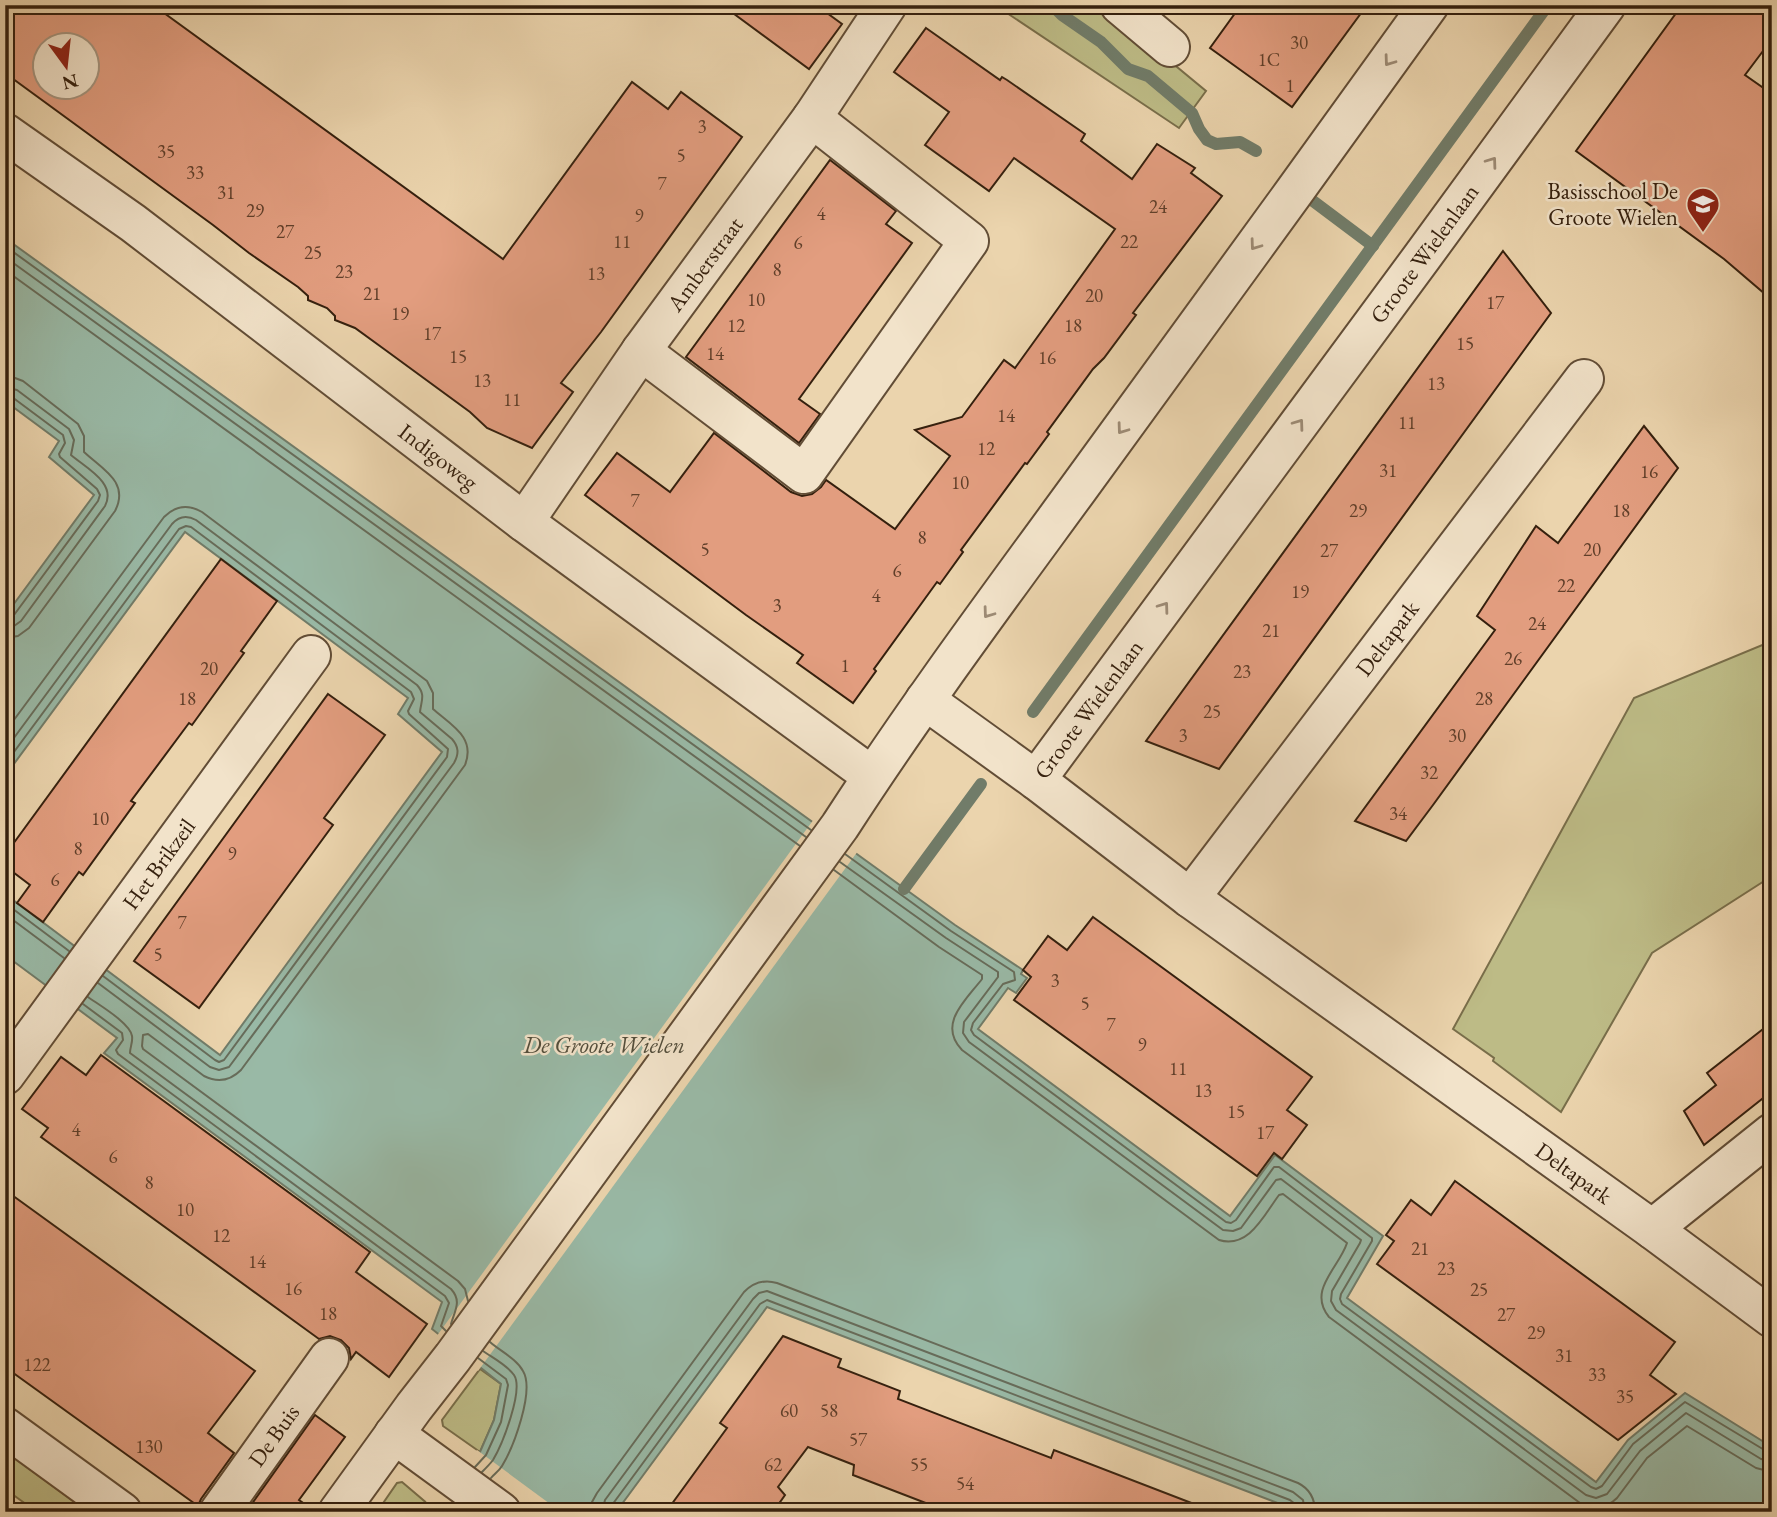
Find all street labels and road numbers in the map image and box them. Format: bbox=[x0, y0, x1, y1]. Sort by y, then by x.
street label: Groote Wielenlaan bbox=[1363, 178, 1485, 330]
street label: Amberstraat bbox=[659, 210, 750, 318]
street label: Indigoweg bbox=[393, 417, 485, 497]
street label: Deltapark bbox=[1349, 593, 1426, 682]
street label: Groote Wielenlaan bbox=[1027, 633, 1150, 785]
street label: Het Brikzeil bbox=[115, 812, 202, 916]
street label: Deltapark bbox=[1530, 1135, 1619, 1211]
street label: De Buis bbox=[241, 1398, 306, 1473]

